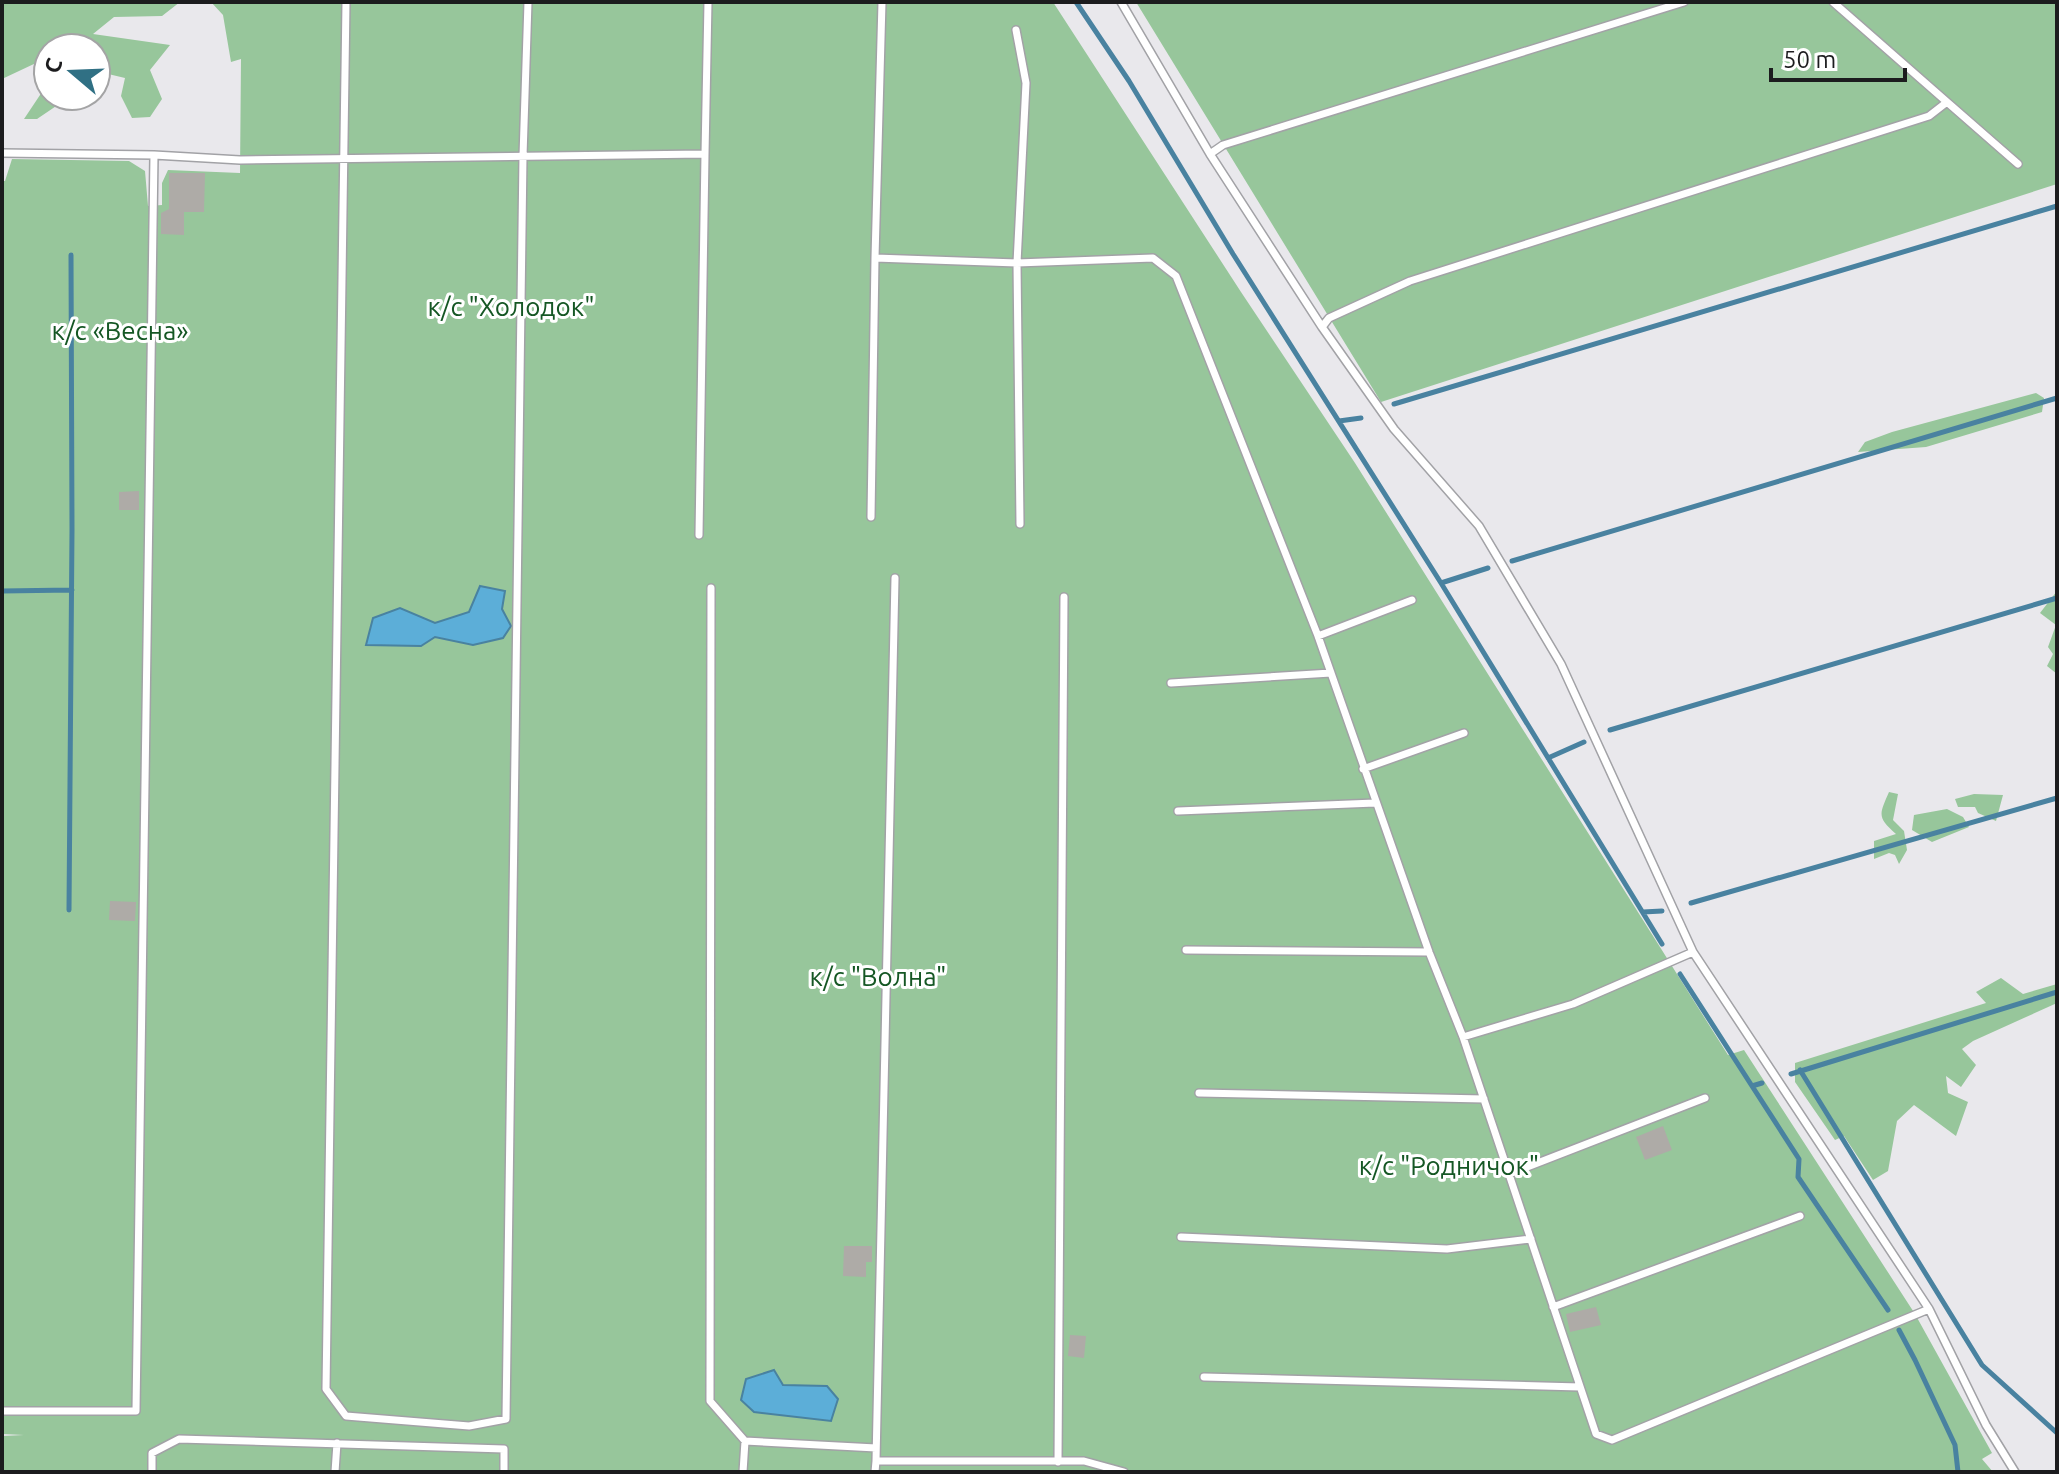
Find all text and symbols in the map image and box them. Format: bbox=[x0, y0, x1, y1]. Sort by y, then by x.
north arrow bbox=[32, 32, 112, 112]
scale bar bbox=[1771, 32, 1905, 82]
text: 50 m bbox=[1783, 46, 1836, 73]
text: С bbox=[39, 55, 67, 76]
park label: к/с "Холодок" bbox=[427, 292, 595, 321]
park label: к/с «Весна» bbox=[51, 316, 189, 345]
park label: к/с "Волна" bbox=[809, 962, 947, 991]
park label: к/с "Родничок" bbox=[1359, 1151, 1539, 1180]

